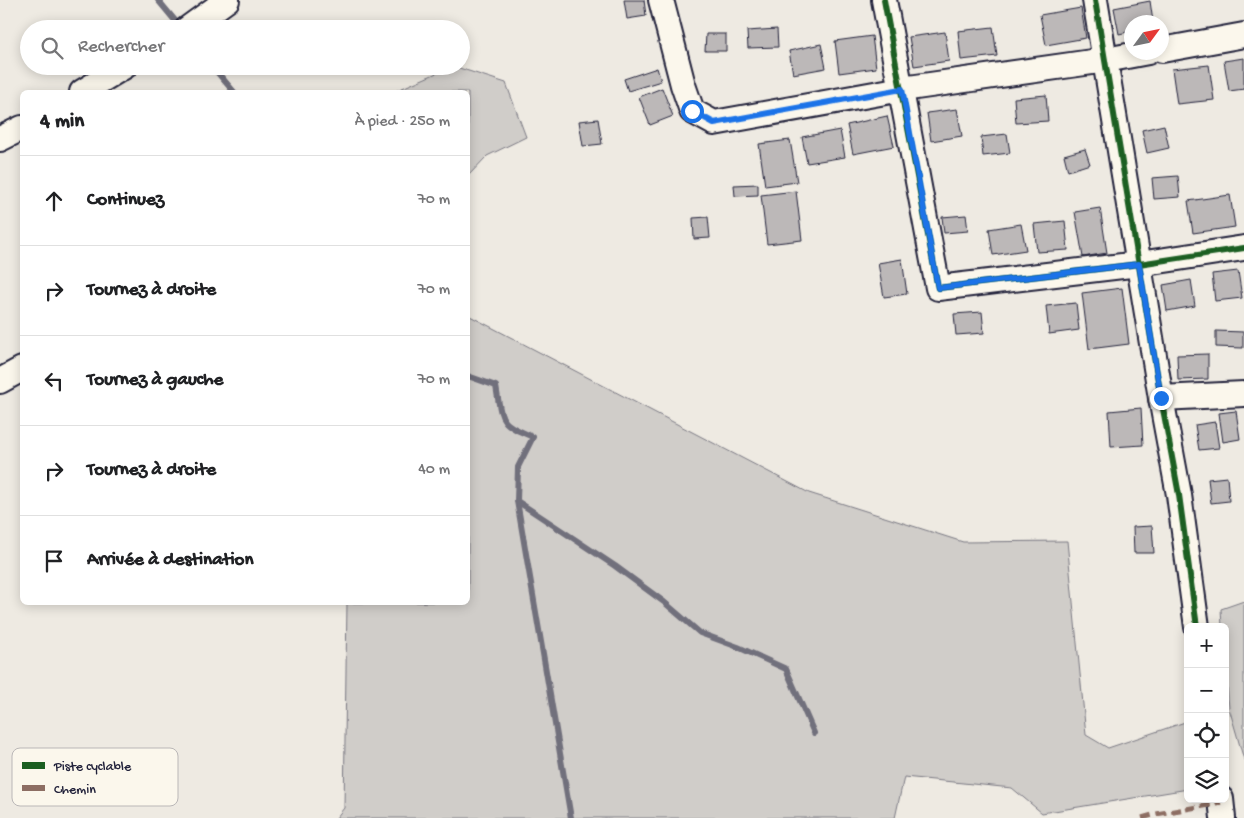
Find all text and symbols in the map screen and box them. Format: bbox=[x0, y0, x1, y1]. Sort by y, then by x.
north arrow bbox=[1124, 15, 1169, 60]
search box bbox=[20, 20, 470, 75]
icon: search bbox=[38, 34, 66, 62]
text: Rechercher bbox=[78, 36, 164, 59]
route start bbox=[681, 100, 704, 123]
text: 4 min bbox=[40, 110, 84, 135]
text: À pied · 250 m bbox=[355, 113, 450, 132]
icon: ahead bbox=[40, 187, 68, 215]
text: Continuez bbox=[87, 189, 164, 212]
text: 70 m bbox=[417, 191, 450, 210]
icon: right bbox=[40, 277, 68, 305]
text: Tournez à droite bbox=[87, 279, 216, 302]
text: 70 m bbox=[417, 281, 450, 300]
icon: left bbox=[40, 367, 68, 395]
text: Tournez à gauche bbox=[87, 369, 223, 392]
text: 70 m bbox=[417, 371, 450, 390]
route end bbox=[1150, 387, 1173, 410]
icon: right bbox=[40, 457, 68, 485]
text: Tournez à droite bbox=[87, 459, 216, 482]
text: 40 m bbox=[418, 461, 450, 480]
icon: arrive bbox=[40, 547, 68, 575]
text: Arrivée à destination bbox=[87, 549, 253, 572]
map controls bbox=[1184, 623, 1229, 803]
button: + bbox=[1184, 623, 1229, 668]
button: − bbox=[1184, 668, 1229, 713]
button: locate bbox=[1184, 713, 1229, 758]
legend bbox=[12, 748, 178, 806]
button: layers bbox=[1184, 758, 1229, 803]
text: Piste cyclable bbox=[53, 759, 132, 776]
text: Chemin bbox=[54, 782, 96, 799]

